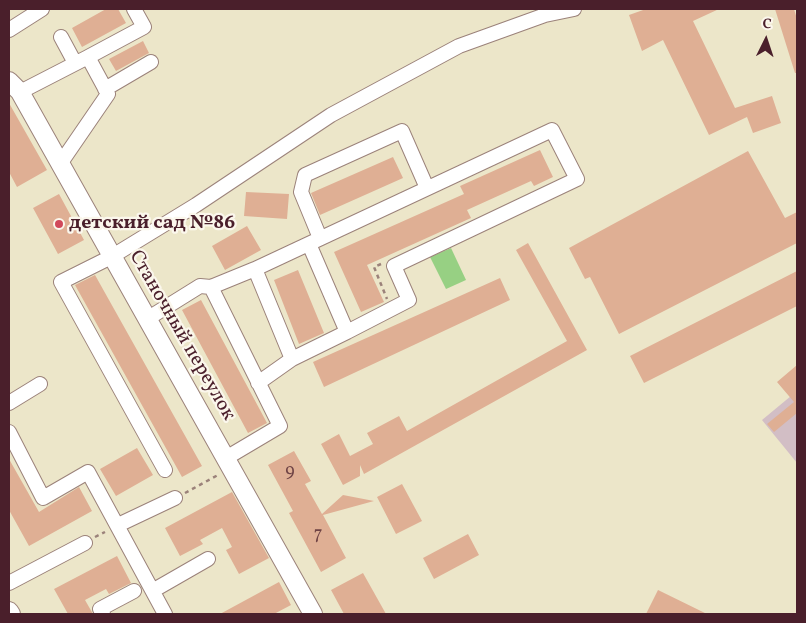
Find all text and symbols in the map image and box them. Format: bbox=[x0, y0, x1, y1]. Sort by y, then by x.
north arrow bbox=[741, 15, 791, 65]
text: С bbox=[762, 15, 772, 34]
place label: детский сад №86 bbox=[69, 212, 235, 236]
marker: детский сад №86 bbox=[53, 218, 65, 230]
street label: Станочный переулок bbox=[122, 247, 240, 425]
house number: 9 bbox=[285, 462, 295, 484]
house number: 7 bbox=[314, 525, 322, 547]

